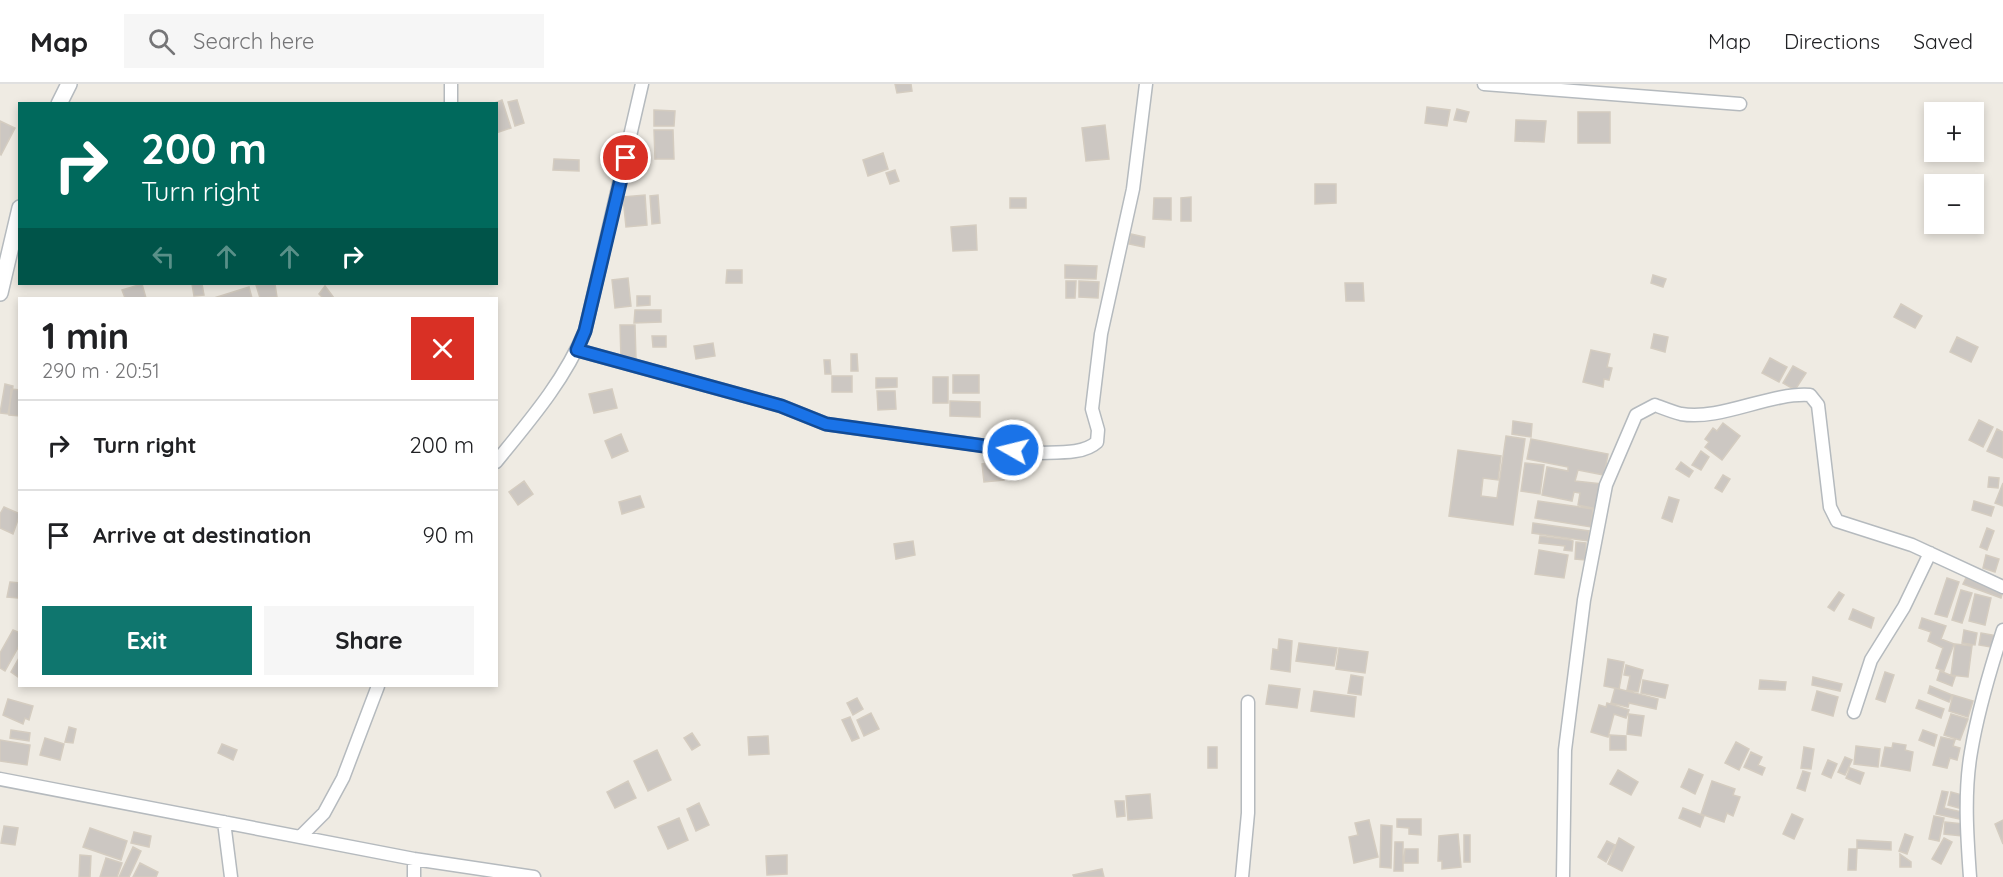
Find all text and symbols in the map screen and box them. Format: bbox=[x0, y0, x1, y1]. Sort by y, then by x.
search box bbox=[124, 14, 544, 68]
text: Map bbox=[30, 24, 88, 59]
icon: search bbox=[145, 25, 178, 58]
text: Search here bbox=[193, 27, 315, 55]
text: Map bbox=[1708, 28, 1751, 54]
text: Directions bbox=[1784, 28, 1880, 54]
text: Saved bbox=[1913, 28, 1973, 54]
map controls bbox=[1924, 102, 1984, 234]
button: + bbox=[1924, 102, 1984, 162]
text: 200 m bbox=[141, 122, 267, 175]
icon: right bbox=[42, 126, 120, 204]
pin bbox=[600, 132, 651, 183]
icon: arrive bbox=[609, 141, 642, 174]
text: Turn right bbox=[141, 174, 260, 208]
button: − bbox=[1924, 174, 1984, 234]
icon: left bbox=[147, 240, 180, 273]
icon: ahead bbox=[210, 240, 243, 273]
icon: ahead bbox=[273, 240, 306, 273]
icon: right bbox=[336, 240, 369, 273]
text: 1 min bbox=[42, 313, 129, 358]
button: close bbox=[411, 317, 474, 380]
text: 290 m · 20:51 bbox=[42, 358, 160, 383]
position arrow bbox=[981, 418, 1045, 482]
icon: right bbox=[42, 429, 75, 462]
text: Turn right bbox=[93, 431, 197, 459]
text: 200 m bbox=[410, 431, 474, 459]
icon: arrive bbox=[42, 519, 75, 552]
text: Arrive at destination bbox=[93, 521, 311, 549]
text: 90 m bbox=[423, 521, 474, 549]
button: Exit bbox=[42, 606, 252, 675]
button: Share bbox=[264, 606, 474, 675]

